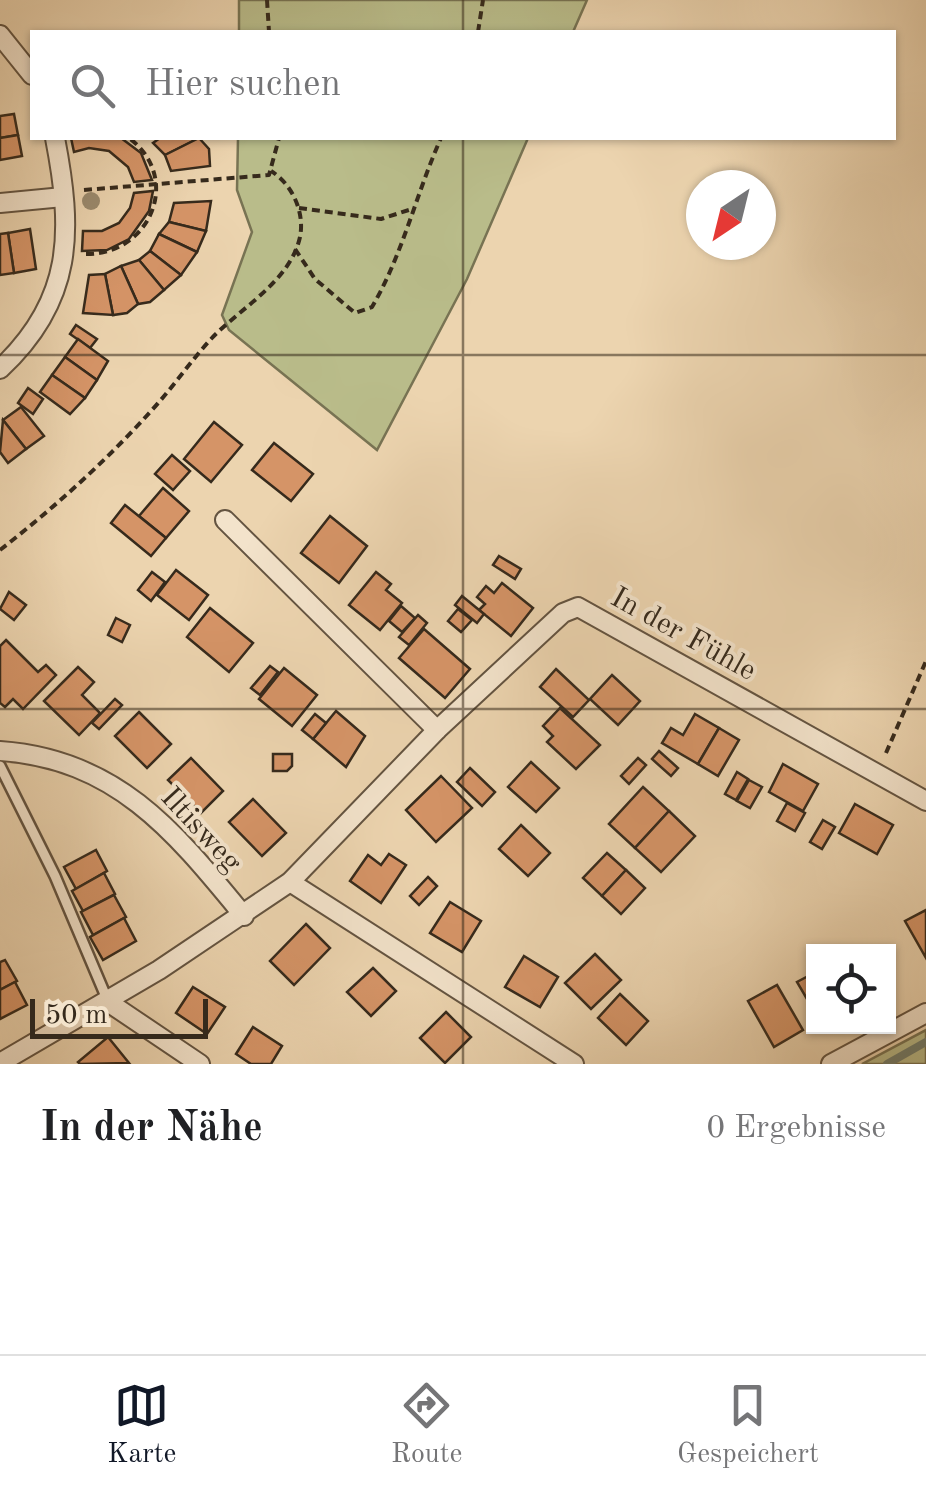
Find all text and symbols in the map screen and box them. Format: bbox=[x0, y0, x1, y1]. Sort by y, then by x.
search box bbox=[30, 30, 896, 140]
icon: search bbox=[65, 58, 120, 113]
text: Hier suchen bbox=[145, 66, 341, 104]
north arrow bbox=[686, 170, 776, 260]
street label: In der Fühle bbox=[605, 583, 761, 687]
street label: Iltisweg bbox=[154, 782, 247, 878]
map controls bbox=[806, 944, 896, 1034]
button: locate bbox=[806, 944, 896, 1034]
scale bar bbox=[30, 994, 208, 1038]
text: 50 m bbox=[45, 1002, 108, 1030]
text: In der Nähe bbox=[40, 1108, 263, 1150]
text: 0 Ergebnisse bbox=[706, 1113, 886, 1145]
tab: Karte bbox=[107, 1378, 176, 1473]
tab: Route bbox=[391, 1378, 463, 1473]
tab: Gespeichert bbox=[677, 1378, 819, 1473]

